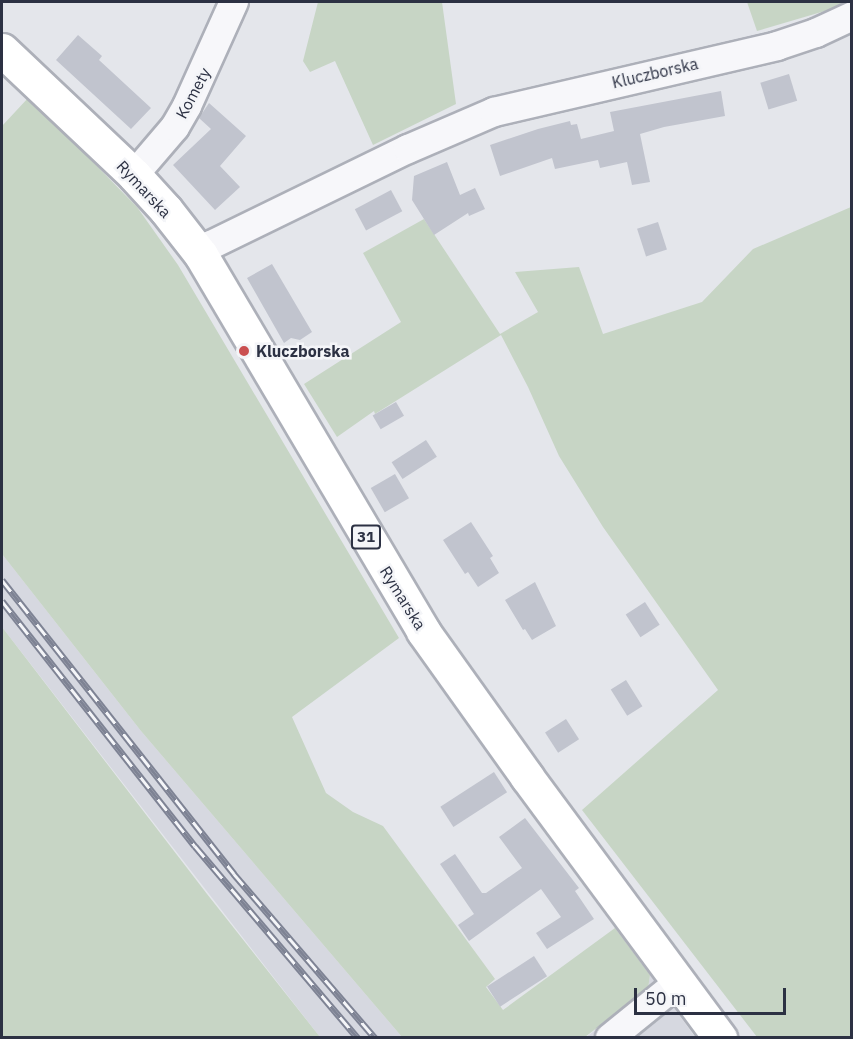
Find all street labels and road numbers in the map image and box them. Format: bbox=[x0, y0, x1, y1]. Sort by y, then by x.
street label: Kluczborska bbox=[610, 54, 700, 92]
street label: Komety bbox=[172, 64, 214, 122]
street label: Rymarska bbox=[113, 156, 175, 222]
road number: 31 bbox=[351, 525, 381, 549]
street label: Rymarska bbox=[376, 563, 430, 633]

